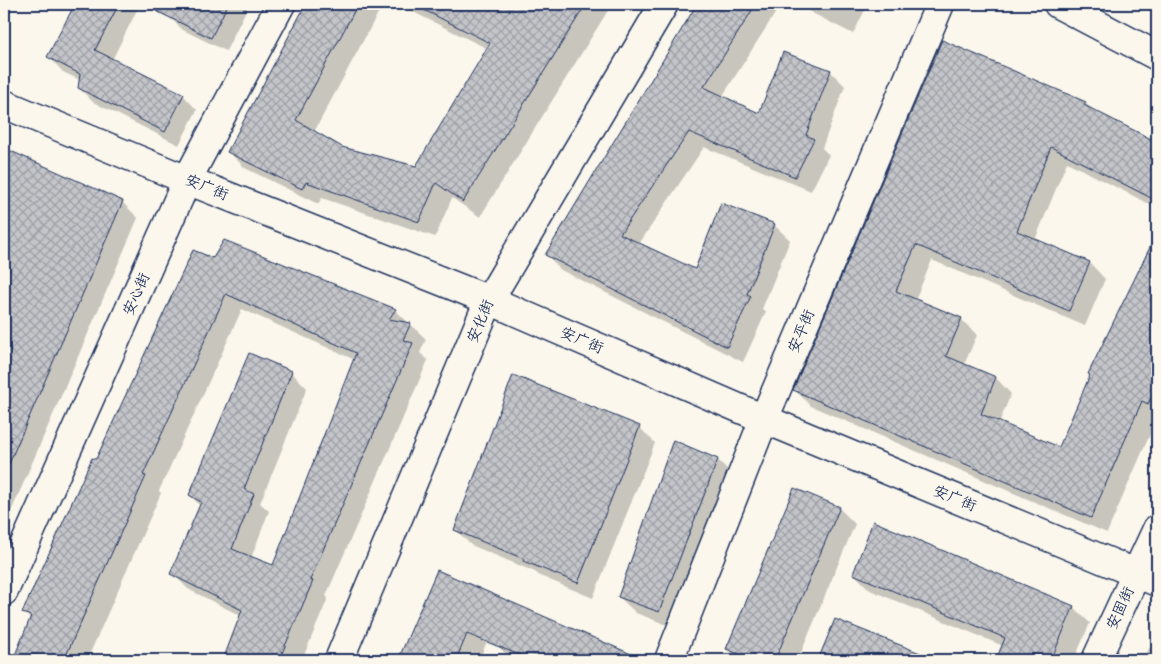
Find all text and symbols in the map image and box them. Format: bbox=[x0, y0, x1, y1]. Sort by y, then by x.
street label: 安广街 bbox=[181, 167, 233, 207]
street label: 安心街 bbox=[115, 268, 157, 320]
street label: 安化街 bbox=[459, 295, 501, 347]
street label: 安平街 bbox=[780, 305, 822, 357]
street label: 安广街 bbox=[556, 319, 608, 361]
street label: 安广街 bbox=[929, 478, 981, 518]
street label: 安固街 bbox=[1099, 582, 1141, 634]

